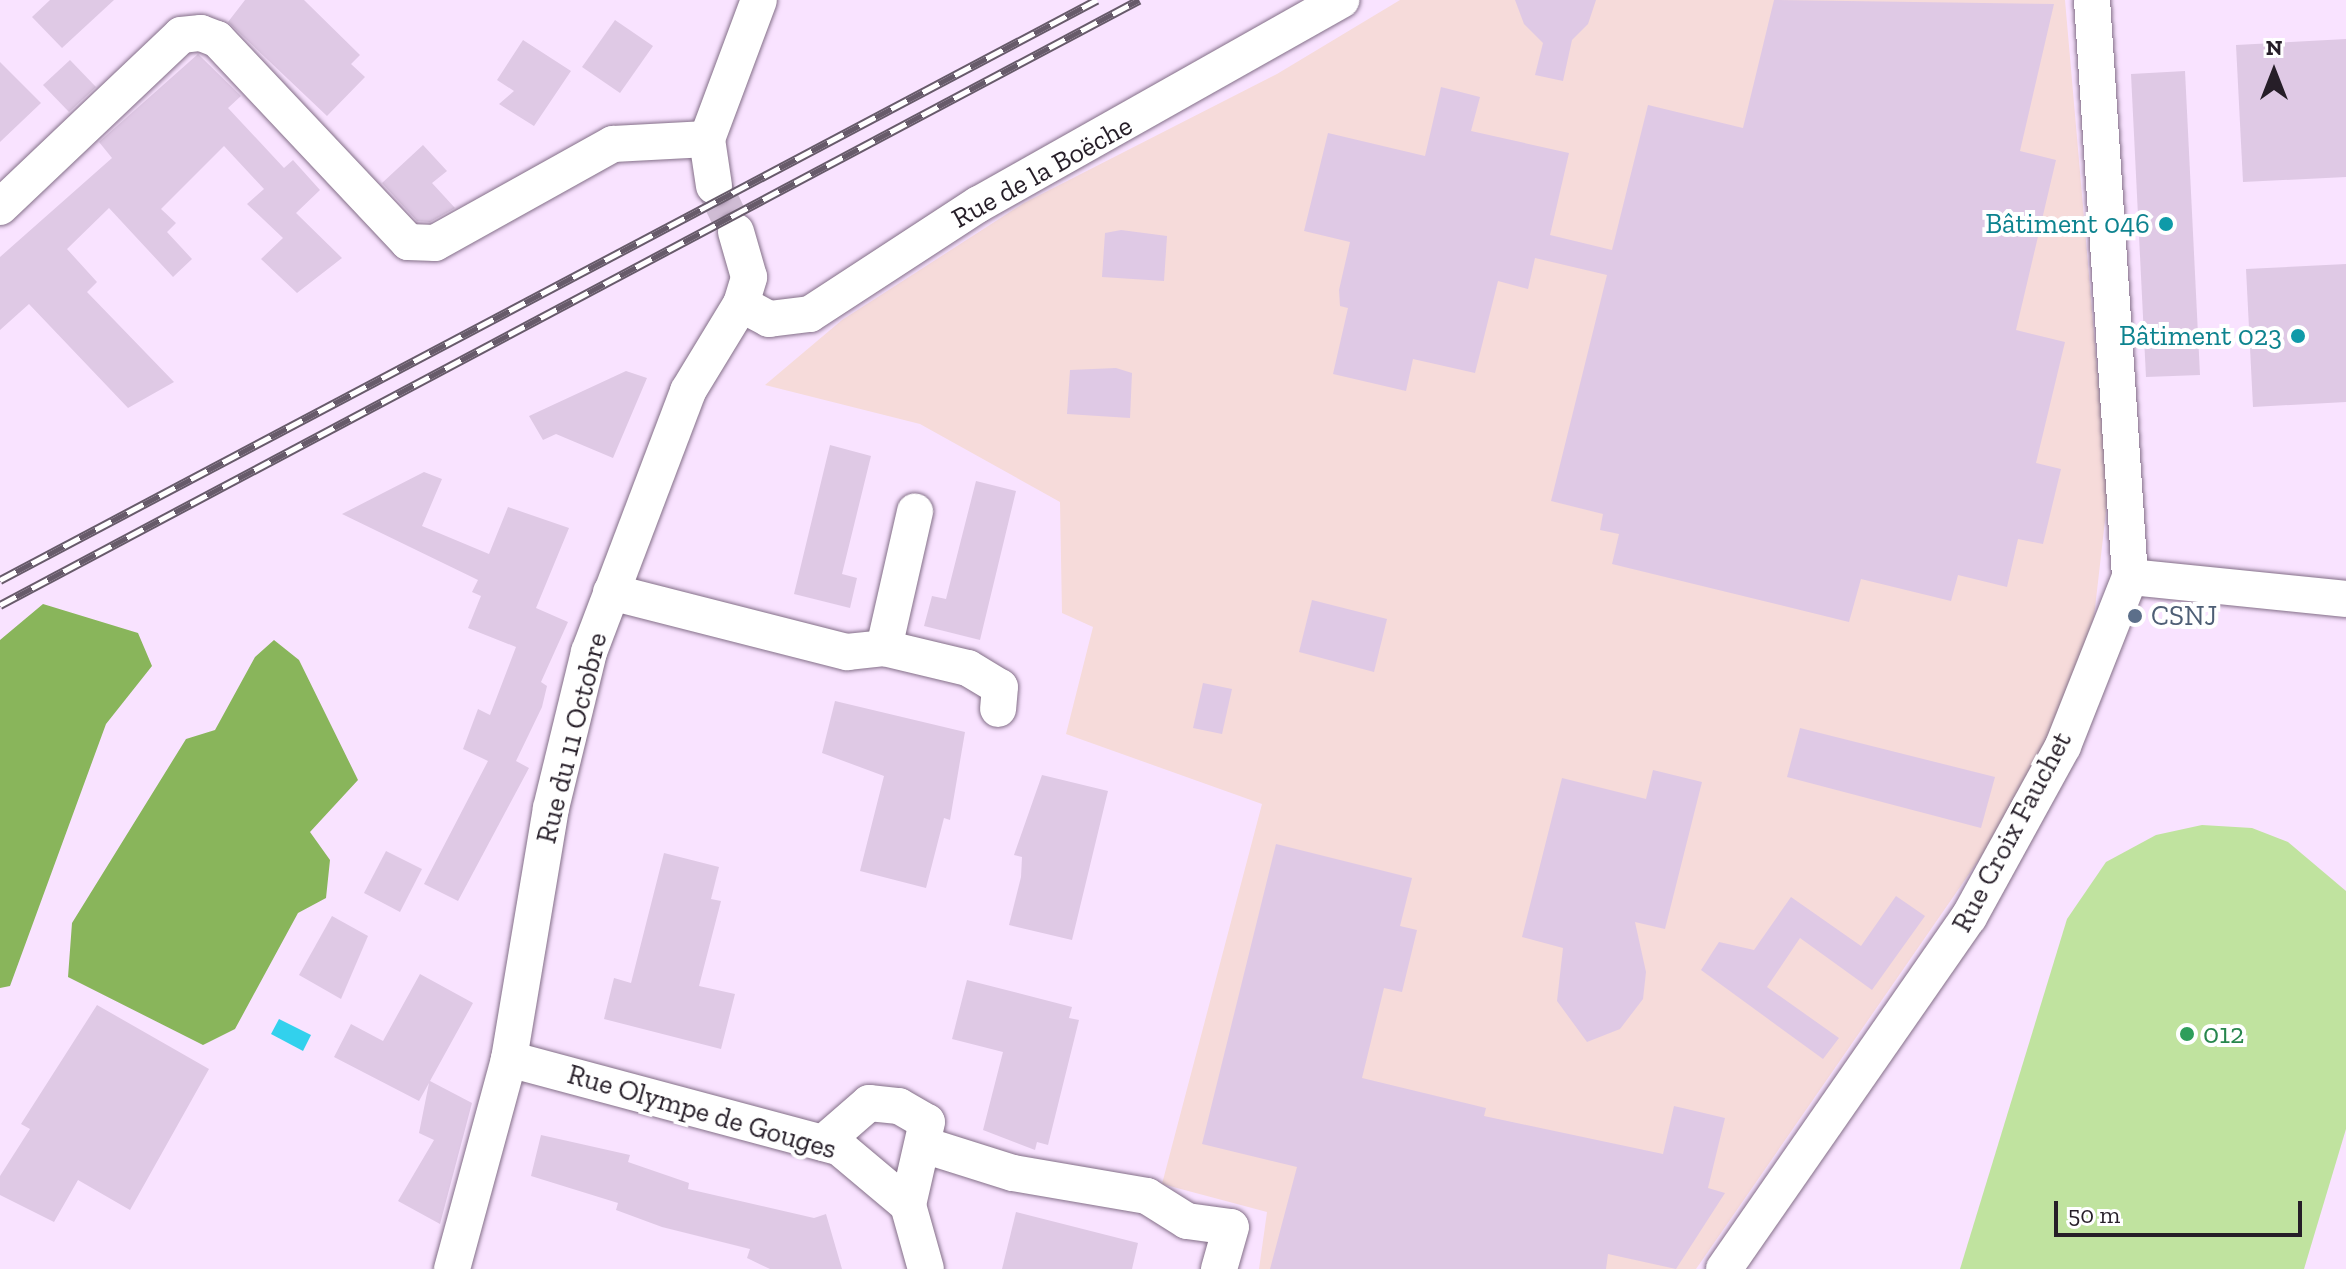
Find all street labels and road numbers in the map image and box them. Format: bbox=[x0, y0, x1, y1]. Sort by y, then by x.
street label: Rue de la Boëche bbox=[946, 109, 1138, 235]
street label: Rue du 11 Octobre bbox=[530, 629, 614, 847]
street label: Rue Croix Fauchet bbox=[1945, 726, 2079, 938]
street label: Rue Olympe de Gouges bbox=[564, 1058, 840, 1166]

